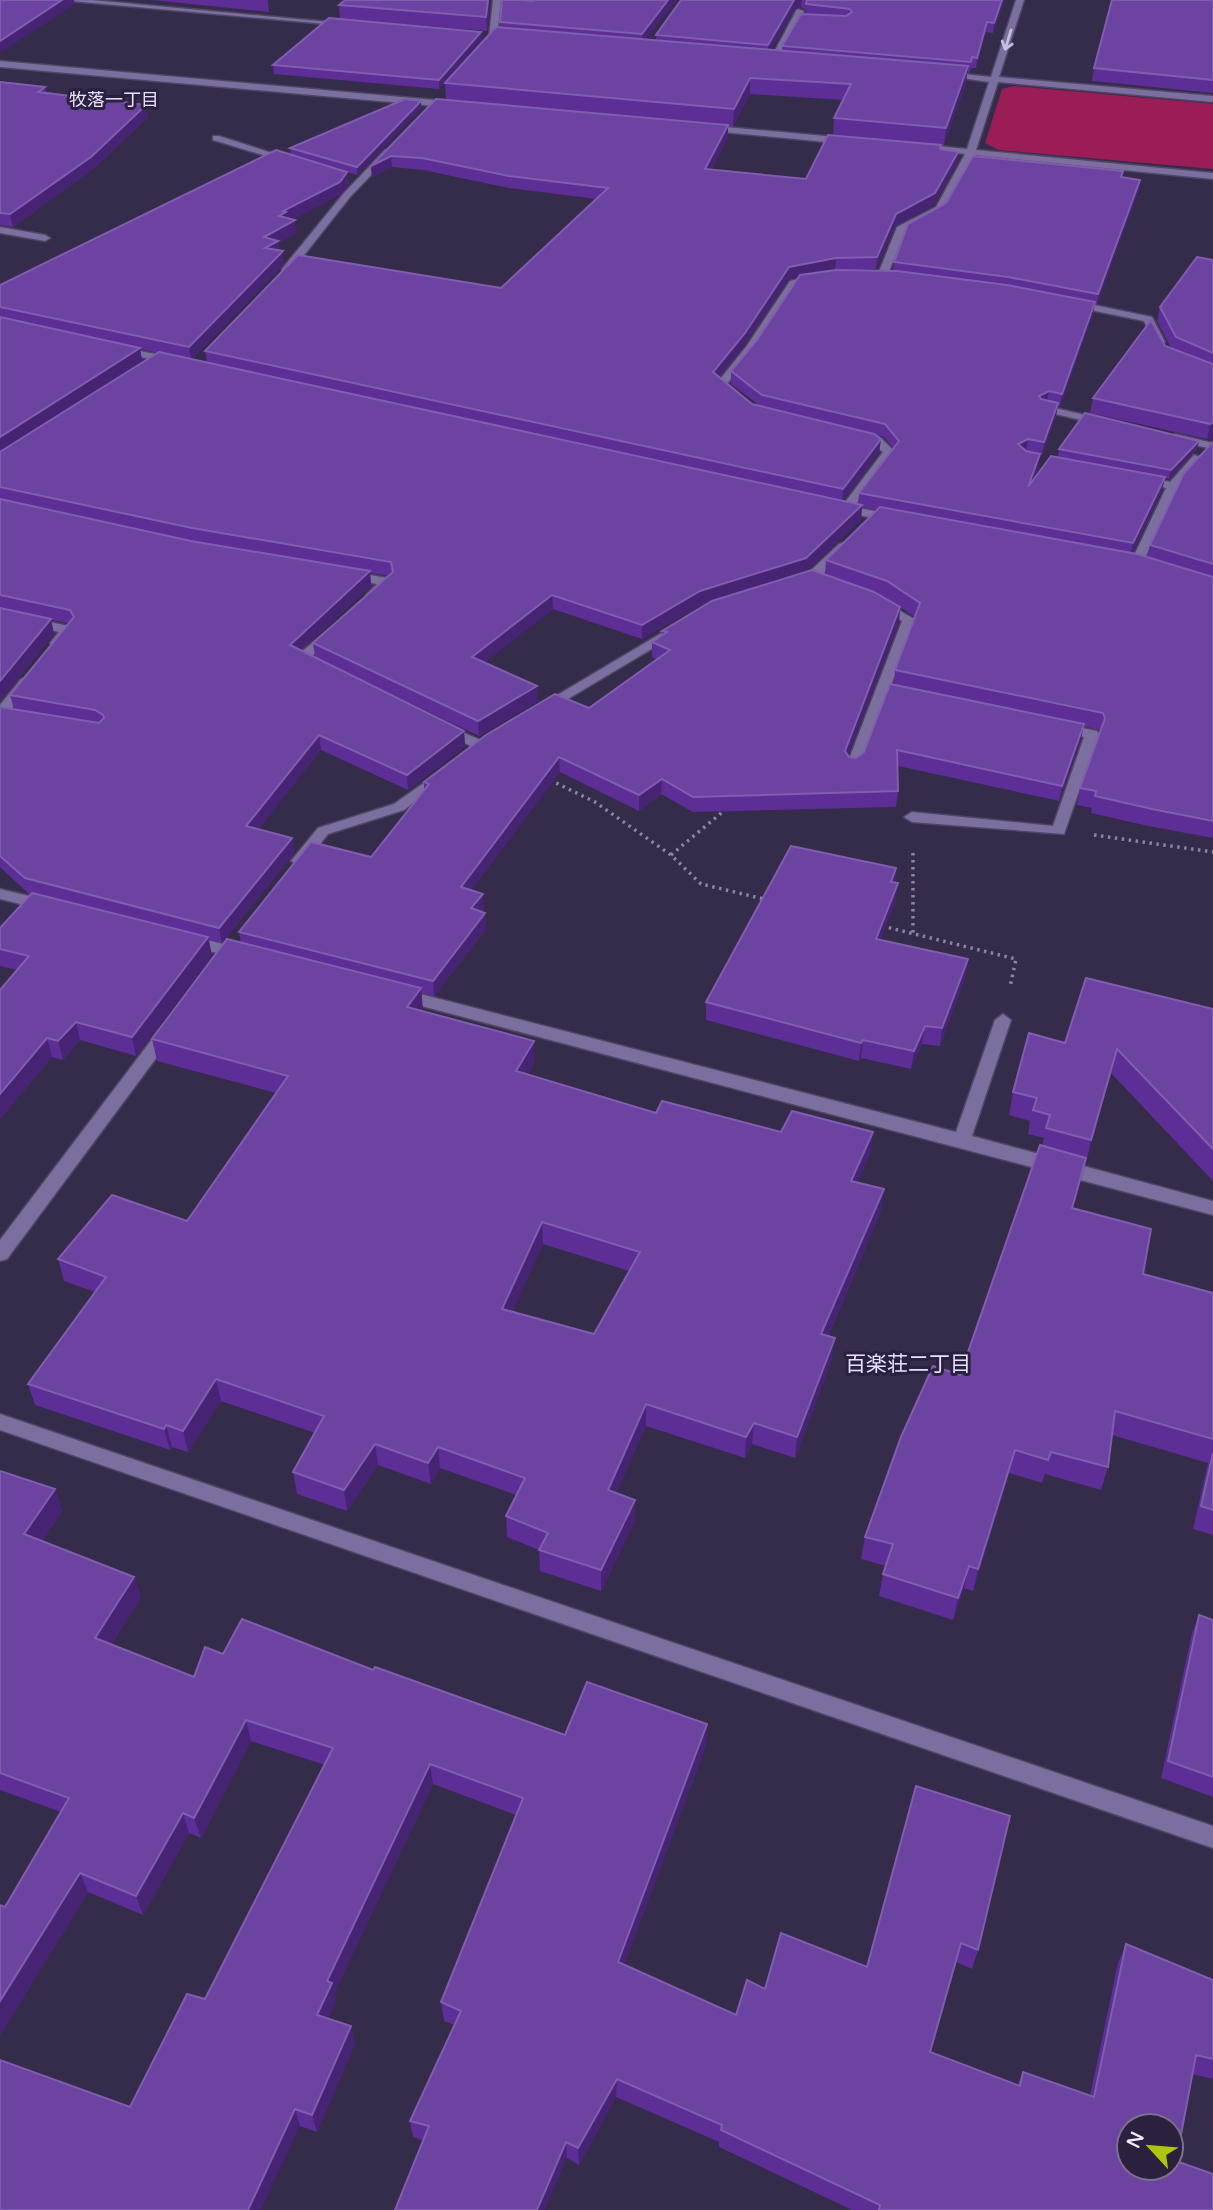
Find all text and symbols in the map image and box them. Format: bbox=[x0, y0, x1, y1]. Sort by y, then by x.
one-way arrow bbox=[1000, 28, 1013, 50]
district label: 牧落一丁目 bbox=[69, 89, 159, 111]
district label: 百楽荘二丁目 bbox=[845, 1352, 971, 1377]
north arrow bbox=[1115, 2112, 1185, 2182]
text: N bbox=[1122, 2128, 1149, 2152]

